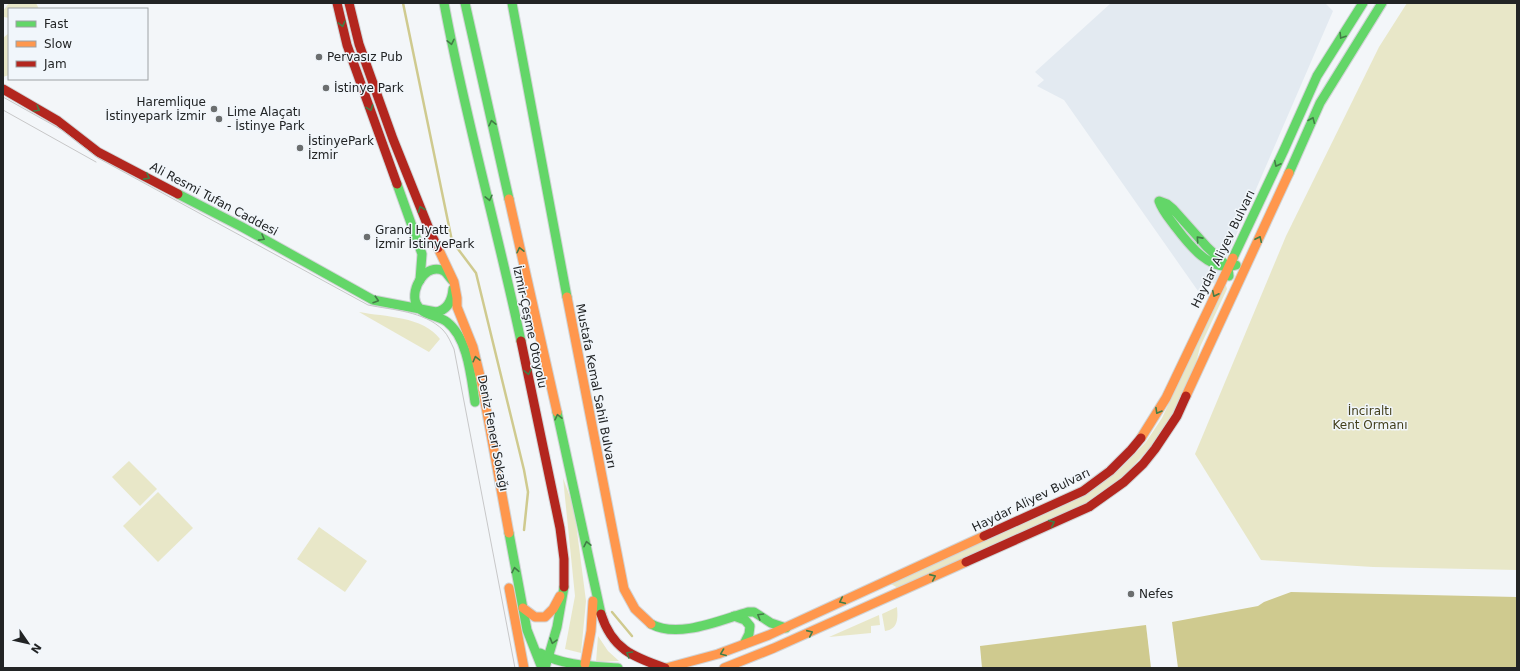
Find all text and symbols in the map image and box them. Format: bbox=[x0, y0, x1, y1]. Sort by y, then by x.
legend bbox=[8, 8, 148, 80]
text: Fast bbox=[44, 17, 68, 31]
one-way arrow bbox=[338, 21, 346, 27]
one-way arrow bbox=[1339, 32, 1347, 39]
text: Slow bbox=[44, 37, 72, 51]
one-way arrow bbox=[447, 39, 455, 45]
place label: Pervasız Pub bbox=[327, 50, 403, 64]
marker: Pervasız Pub bbox=[314, 52, 324, 62]
text: Jam bbox=[43, 57, 67, 71]
place label: İstinye Park bbox=[334, 80, 404, 95]
marker: İstinye Park bbox=[321, 83, 331, 93]
place label: Haremlique İstinyepark İzmir bbox=[106, 95, 206, 123]
one-way arrow bbox=[33, 104, 40, 111]
marker: Haremlique İstinyepark İzmir bbox=[209, 104, 219, 114]
place label: Lime Alaçatı - İstinye Park bbox=[227, 105, 305, 133]
one-way arrow bbox=[366, 105, 374, 112]
marker: Lime Alaçatı - İstinye Park bbox=[214, 114, 224, 124]
one-way arrow bbox=[1308, 117, 1316, 124]
one-way arrow bbox=[488, 120, 496, 126]
place label: İstinyePark İzmir bbox=[308, 133, 374, 162]
marker: İstinyePark İzmir bbox=[295, 143, 305, 153]
street label: Ali Resmi Tufan Caddesi bbox=[148, 159, 280, 239]
one-way arrow bbox=[1274, 160, 1282, 168]
one-way arrow bbox=[143, 172, 150, 180]
street label: Haydar Aliyev Bulvarı bbox=[1188, 188, 1258, 310]
one-way arrow bbox=[484, 195, 492, 202]
one-way arrow bbox=[418, 205, 426, 213]
place label: Grand Hyatt İzmir İstinyePark bbox=[375, 223, 475, 251]
marker: Grand Hyatt İzmir İstinyePark bbox=[362, 232, 372, 242]
one-way arrow bbox=[258, 233, 265, 241]
one-way arrow bbox=[1197, 236, 1204, 243]
one-way arrow bbox=[1254, 236, 1262, 243]
one-way arrow bbox=[517, 246, 525, 253]
street label: İzmir-Çeşme Otoyolu bbox=[510, 264, 551, 390]
one-way arrow bbox=[1212, 290, 1220, 297]
one-way arrow bbox=[372, 295, 379, 304]
street label: Mustafa Kemal Sahil Bulvarı bbox=[573, 302, 619, 470]
one-way arrow bbox=[472, 356, 481, 363]
one-way arrow bbox=[523, 369, 531, 376]
street label: Deniz Feneri Sokağı bbox=[475, 374, 511, 492]
park label: İnciraltı Kent Ormanı bbox=[1333, 403, 1407, 432]
one-way arrow bbox=[1156, 407, 1163, 414]
one-way arrow bbox=[555, 414, 563, 421]
street label: Haydar Aliyev Bulvarı bbox=[970, 465, 1092, 535]
one-way arrow bbox=[1048, 520, 1055, 528]
one-way arrow bbox=[583, 541, 591, 547]
one-way arrow bbox=[512, 567, 520, 573]
one-way arrow bbox=[929, 574, 937, 582]
place label: Nefes bbox=[1139, 587, 1173, 601]
marker: Nefes bbox=[1126, 589, 1136, 599]
one-way arrow bbox=[839, 596, 847, 604]
one-way arrow bbox=[757, 614, 764, 621]
north arrow bbox=[8, 623, 48, 663]
one-way arrow bbox=[806, 629, 813, 637]
one-way arrow bbox=[549, 637, 558, 644]
text: N bbox=[28, 641, 44, 656]
one-way arrow bbox=[720, 648, 727, 656]
one-way arrow bbox=[626, 651, 633, 658]

